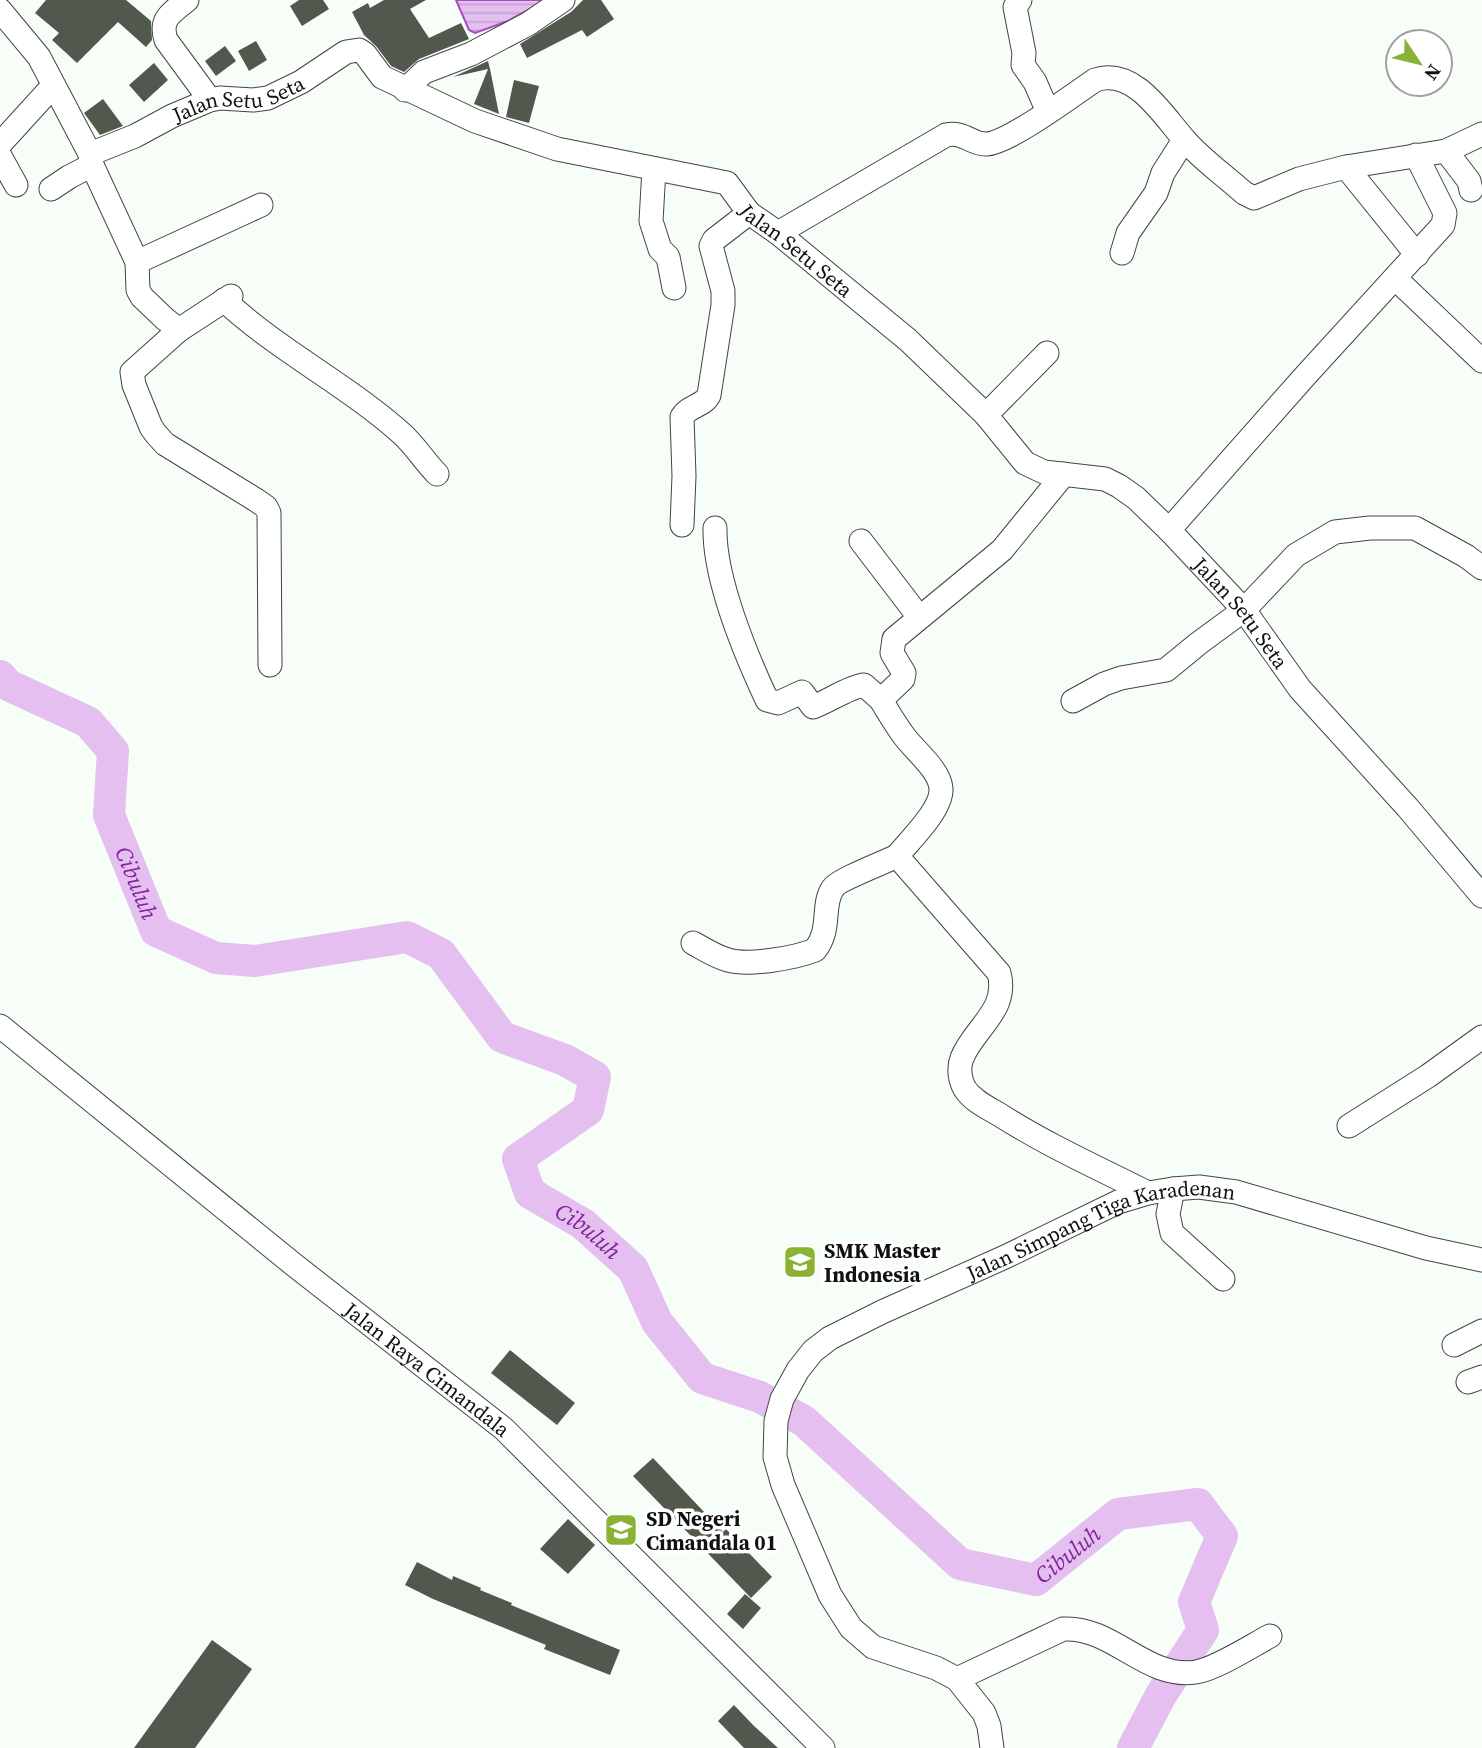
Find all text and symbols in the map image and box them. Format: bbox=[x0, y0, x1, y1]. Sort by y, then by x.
north arrow bbox=[1384, 28, 1454, 98]
text: N bbox=[1418, 60, 1448, 86]
street label: Jalan Setu Seta bbox=[167, 68, 309, 129]
street label: Jalan Setu Seta bbox=[732, 197, 860, 304]
street label: Jalan Setu Seta bbox=[1186, 550, 1296, 675]
water label: Cibuluh bbox=[107, 842, 166, 925]
street label: Jalan Simpang Tiga Karadenan bbox=[961, 1172, 1238, 1287]
water label: Cibuluh bbox=[549, 1195, 629, 1267]
place label: SMK Master Indonesia bbox=[824, 1236, 941, 1289]
school or university icon: SMK Master Indonesia bbox=[781, 1243, 819, 1281]
street label: Jalan Raya Cimandala bbox=[337, 1294, 517, 1443]
place label: SD Negeri Cimandala 01 bbox=[646, 1504, 777, 1557]
school or university icon: SD Negeri Cimandala 01 bbox=[602, 1511, 640, 1549]
water label: Cibuluh bbox=[1028, 1518, 1108, 1591]

